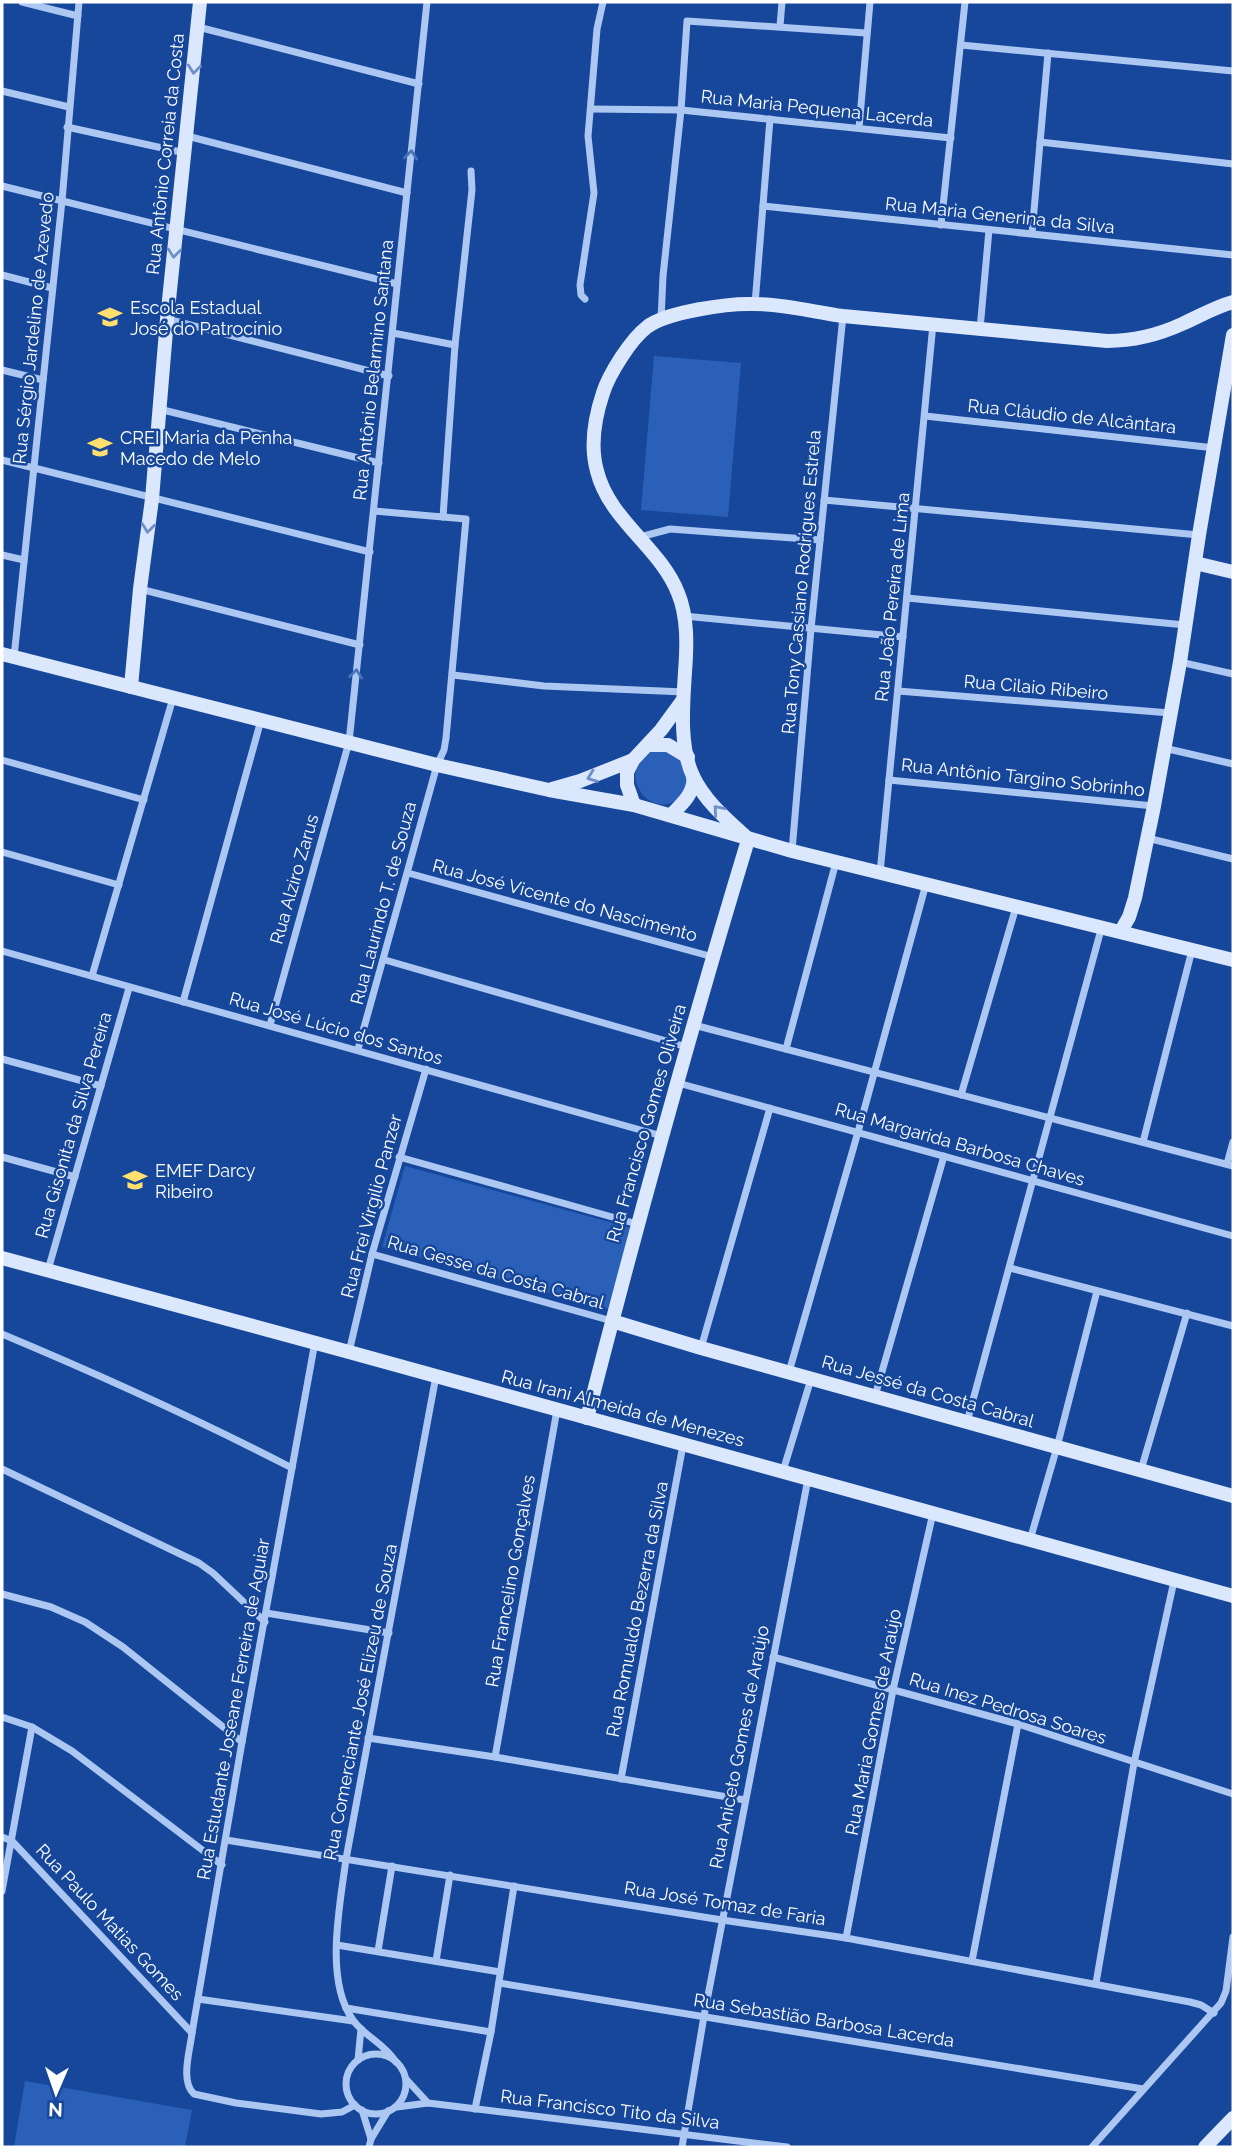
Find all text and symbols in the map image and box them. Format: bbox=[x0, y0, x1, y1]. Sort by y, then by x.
street label: Rua Antônio Correia da Costa bbox=[142, 32, 188, 276]
one-way arrow bbox=[187, 64, 202, 75]
street label: Rua Maria Pequena Lacerda bbox=[700, 85, 934, 131]
one-way arrow bbox=[404, 149, 419, 161]
street label: Rua Sérgio Jardelino de Azevedo bbox=[8, 191, 58, 465]
street label: Rua Maria Generina da Silva bbox=[884, 192, 1116, 238]
street label: Rua Antônio Belarmino Santana bbox=[349, 239, 397, 501]
one-way arrow bbox=[167, 247, 182, 259]
place label: Escola Estadual José do Patrocínio bbox=[130, 297, 282, 339]
school or university icon: Escola Estadual José do Patrocínio bbox=[96, 303, 124, 331]
street label: Rua Cláudio de Alcântara bbox=[967, 395, 1177, 437]
place label: CREI Maria da Penha Macedo de Melo bbox=[120, 427, 292, 469]
street label: Rua Tony Cassiano Rodrigues Estrela bbox=[777, 429, 825, 735]
school or university icon: CREI Maria da Penha Macedo de Melo bbox=[86, 433, 114, 461]
street label: Rua João Pereira de Lima bbox=[871, 491, 913, 703]
one-way arrow bbox=[141, 522, 156, 534]
one-way arrow bbox=[349, 668, 364, 680]
street label: Rua Cilaio Ribeiro bbox=[963, 670, 1109, 704]
street label: Rua Antônio Targino Sobrinho bbox=[900, 754, 1146, 800]
one-way arrow bbox=[586, 768, 598, 782]
street label: Rua Laurindo T. de Souza bbox=[346, 799, 420, 1007]
one-way arrow bbox=[714, 805, 726, 818]
street label: Rua Alziro Zarus bbox=[265, 811, 323, 946]
street label: Rua José Vicente do Nascimento bbox=[430, 854, 700, 946]
street label: Rua José Lúcio dos Santos bbox=[227, 987, 445, 1069]
street label: Rua Francisco Gomes Oliveira bbox=[602, 1001, 690, 1245]
street label: Rua Gisonita da Silva Pereira bbox=[31, 1009, 115, 1241]
street label: Rua Margarida Barbosa Chaves bbox=[833, 1098, 1088, 1190]
street label: Rua Frei Virgilio Panzer bbox=[336, 1111, 406, 1300]
place label: EMEF Darcy Ribeiro bbox=[155, 1160, 256, 1202]
school or university icon: EMEF Darcy Ribeiro bbox=[121, 1166, 149, 1194]
street label: Rua Gesse da Costa Cabral bbox=[385, 1231, 607, 1313]
street label: Rua Jessé da Costa Cabral bbox=[819, 1351, 1037, 1431]
street label: Rua Irani Almeida de Menezes bbox=[499, 1365, 747, 1451]
street label: Rua Francelino Gonçalves bbox=[481, 1473, 539, 1689]
street label: Rua Romualdo Bezerra da Silva bbox=[602, 1479, 672, 1739]
street label: Rua Estudante Joseane Ferreira de Aguiar bbox=[193, 1536, 274, 1881]
street label: Rua Comerciante José Elizeu de Souza bbox=[319, 1542, 401, 1862]
street label: Rua Maria Gomes de Araújo bbox=[841, 1607, 905, 1837]
street label: Rua Aniceto Gomes de Araújo bbox=[705, 1623, 773, 1871]
street label: Rua Inez Pedrosa Soares bbox=[907, 1668, 1109, 1748]
street label: Rua Paulo Matias Gomes bbox=[32, 1839, 188, 2005]
street label: Rua José Tomaz de Faria bbox=[623, 1877, 827, 1929]
street label: Rua Sebastião Barbosa Lacerda bbox=[692, 1989, 956, 2051]
north arrow bbox=[21, 2058, 91, 2128]
street label: Rua Francisco Tito da Silva bbox=[499, 2085, 721, 2133]
text: N bbox=[48, 2099, 63, 2121]

